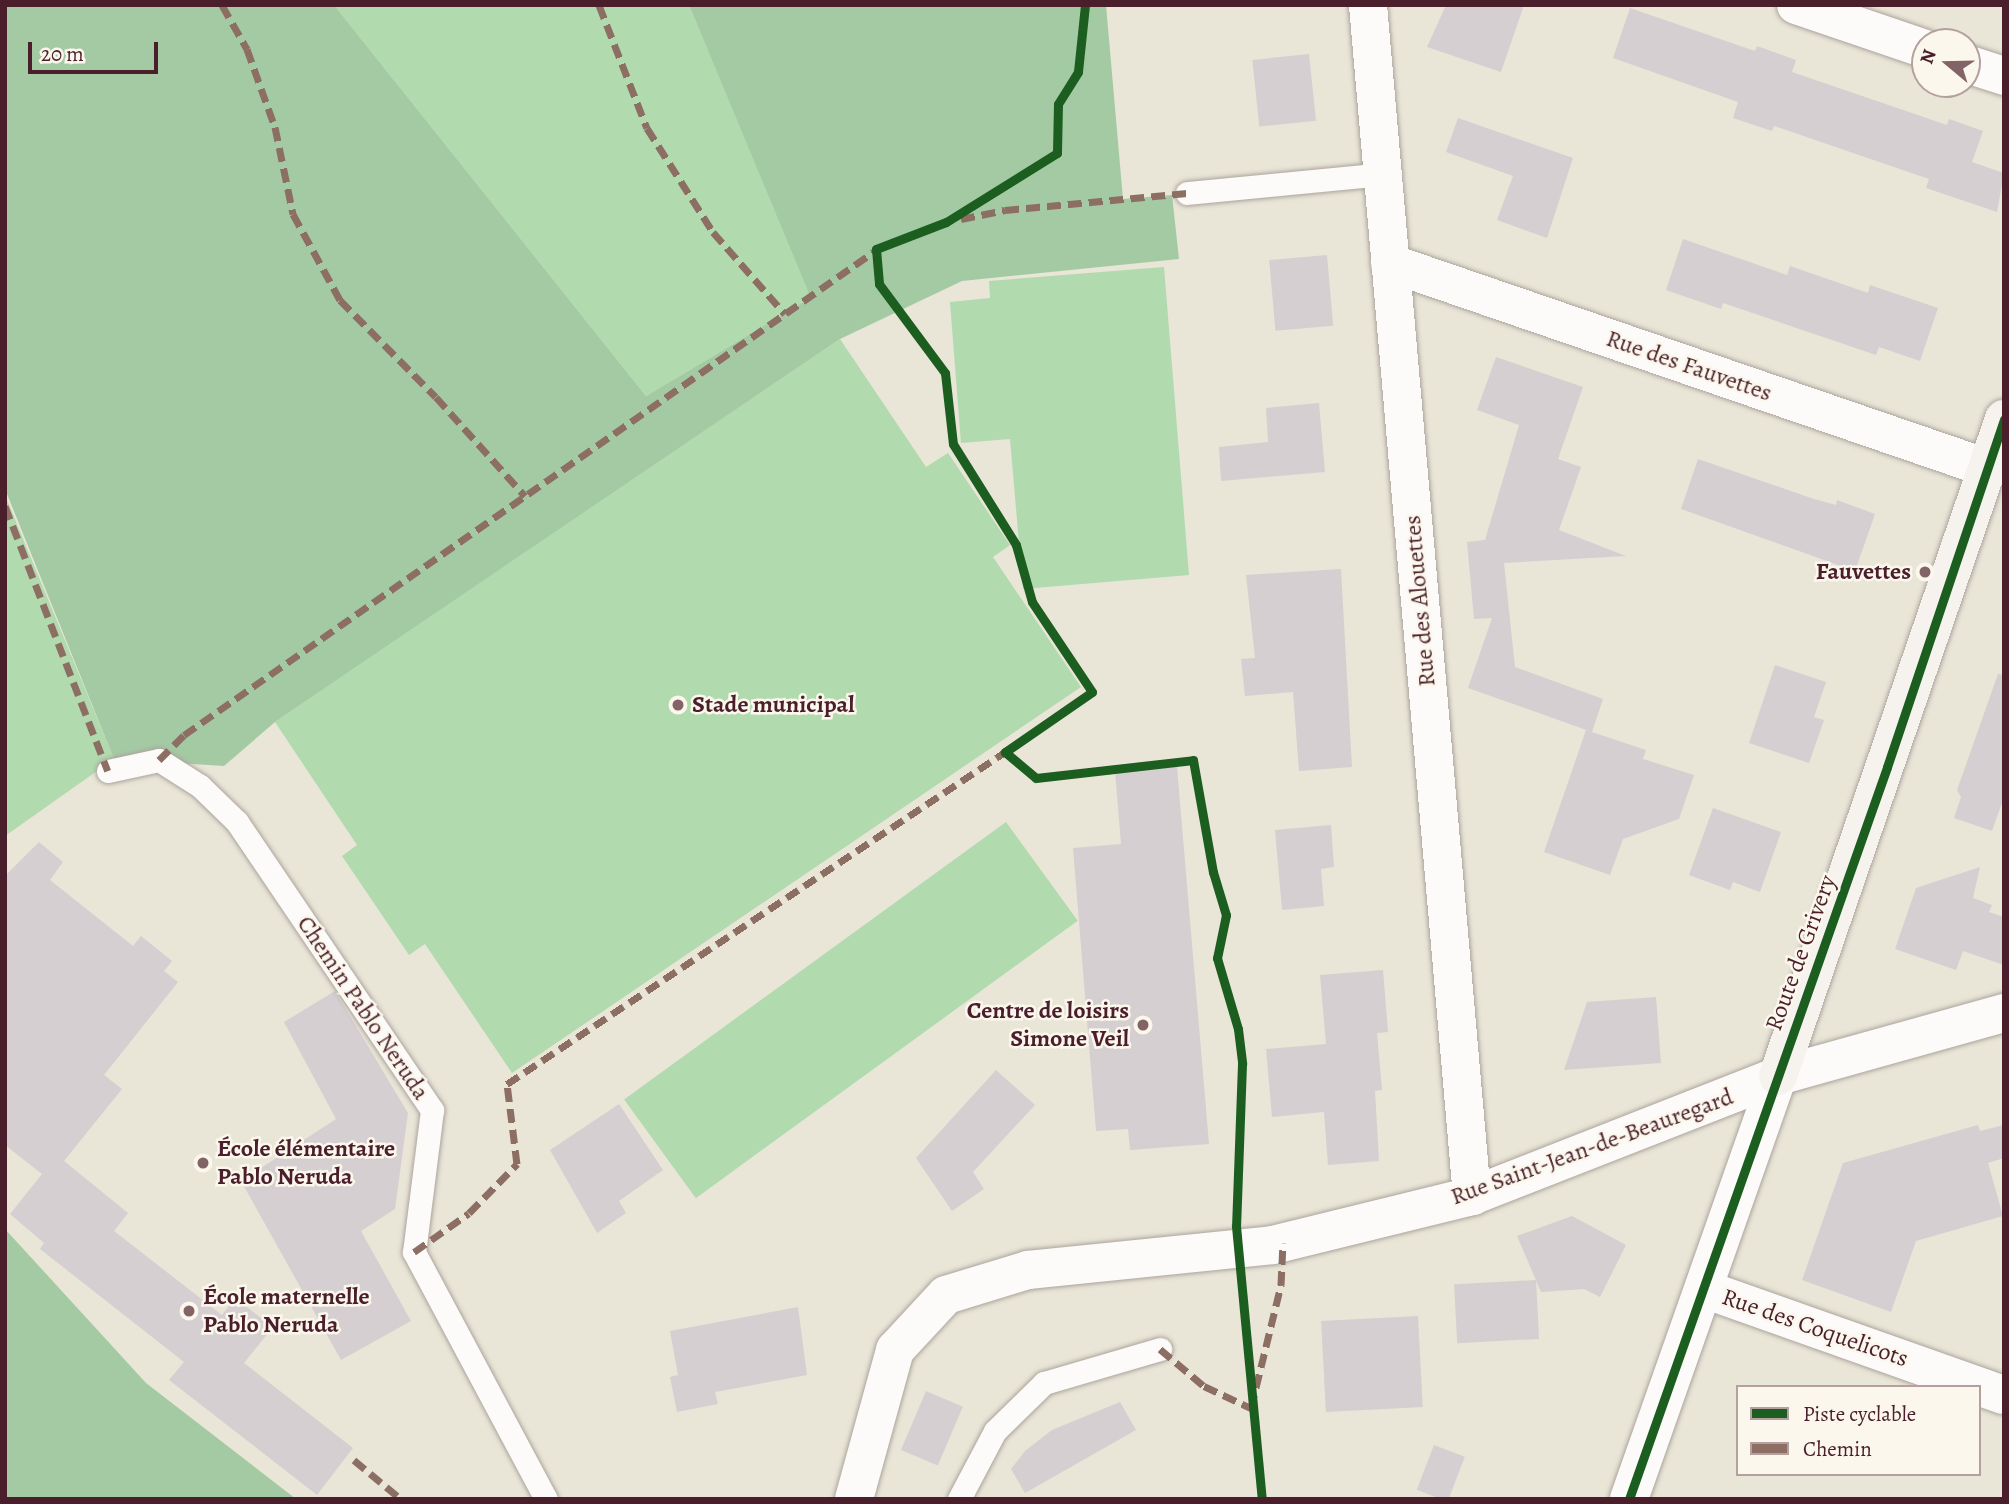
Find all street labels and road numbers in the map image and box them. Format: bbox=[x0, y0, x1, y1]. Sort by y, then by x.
street label: Rue des Fauvettes bbox=[1602, 324, 1776, 408]
street label: Rue des Alouettes bbox=[1398, 514, 1442, 688]
street label: Route de Grivery bbox=[1760, 871, 1842, 1035]
street label: Chemin Pablo Neruda bbox=[291, 911, 435, 1105]
street label: Rue Saint-Jean-de-Beauregard bbox=[1447, 1082, 1737, 1212]
street label: Rue des Coquelicots bbox=[1718, 1283, 1912, 1373]

